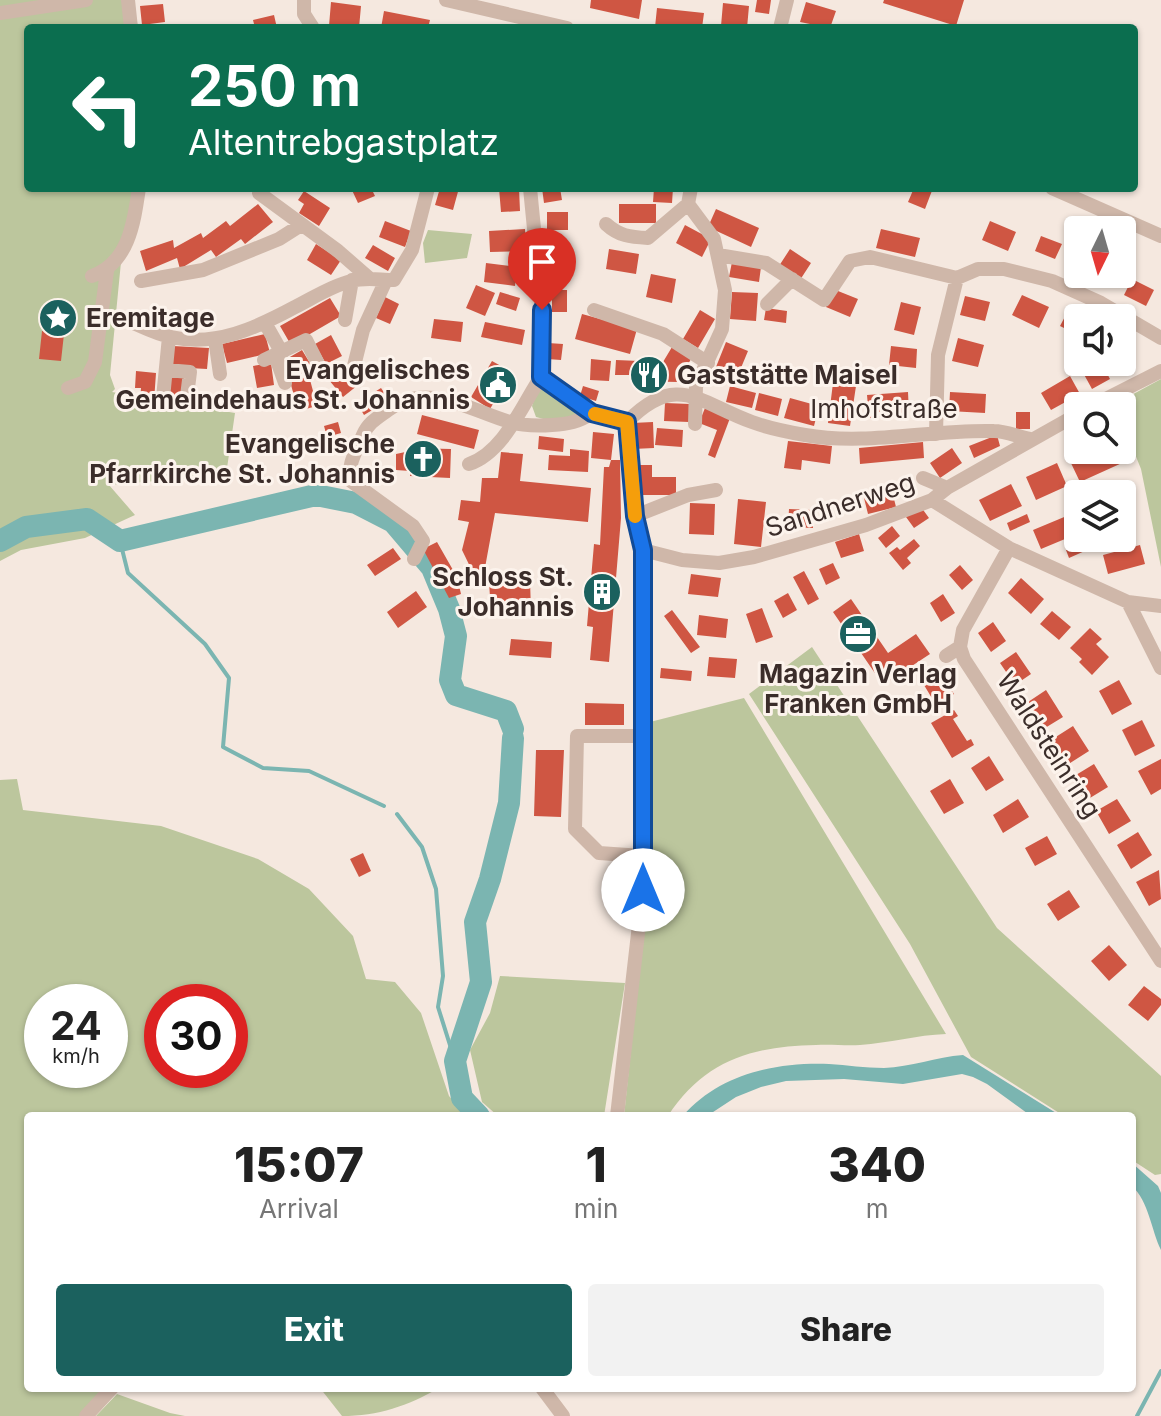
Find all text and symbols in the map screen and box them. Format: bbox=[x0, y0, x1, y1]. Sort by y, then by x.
text: 250 m bbox=[188, 52, 361, 120]
icon: left bbox=[56, 56, 160, 160]
text: Altentrebgastplatz bbox=[188, 120, 499, 164]
north arrow bbox=[1064, 216, 1136, 288]
map controls bbox=[1064, 216, 1136, 552]
pin bbox=[508, 228, 576, 310]
icon: arrive bbox=[520, 240, 564, 284]
place icon: Eremitage bbox=[37, 297, 79, 339]
place label: Eremitage bbox=[86, 302, 215, 333]
button: sound bbox=[1064, 304, 1136, 376]
place label: Evangelisches Gemeindehaus St. Johannis bbox=[115, 354, 470, 415]
restaurant icon: Gaststätte Maisel bbox=[628, 354, 670, 396]
place label: Gaststätte Maisel bbox=[677, 359, 898, 390]
public building icon: Evangelisches Gemeindehaus St. Johannis bbox=[477, 364, 519, 406]
button: search bbox=[1064, 392, 1136, 464]
street label: Imhofstraße bbox=[810, 393, 958, 424]
place label: Evangelische Pfarrkirche St. Johannis bbox=[89, 428, 395, 489]
church icon: Evangelische Pfarrkirche St. Johannis bbox=[402, 438, 444, 480]
street label: Sandnerweg bbox=[761, 466, 918, 543]
button: layers bbox=[1064, 480, 1136, 552]
place label: Schloss St. Johannis bbox=[432, 561, 574, 622]
building icon: Schloss St. Johannis bbox=[581, 571, 623, 613]
office icon: Magazin Verlag Franken GmbH bbox=[837, 613, 879, 655]
place label: Magazin Verlag Franken GmbH bbox=[759, 658, 957, 719]
street label: Waldsteinring bbox=[991, 666, 1108, 823]
position arrow bbox=[601, 848, 685, 932]
speed limit sign: 30 bbox=[144, 984, 248, 1088]
text: 24 bbox=[50, 1001, 102, 1050]
text: km/h bbox=[52, 1044, 100, 1068]
text: 15:07 bbox=[234, 1135, 364, 1194]
text: 1 bbox=[585, 1135, 607, 1194]
text: 340 bbox=[828, 1135, 926, 1194]
text: Arrival bbox=[259, 1193, 339, 1224]
text: min bbox=[574, 1193, 618, 1224]
text: m bbox=[866, 1193, 889, 1224]
button: Exit bbox=[56, 1284, 572, 1376]
button: Share bbox=[588, 1284, 1104, 1376]

